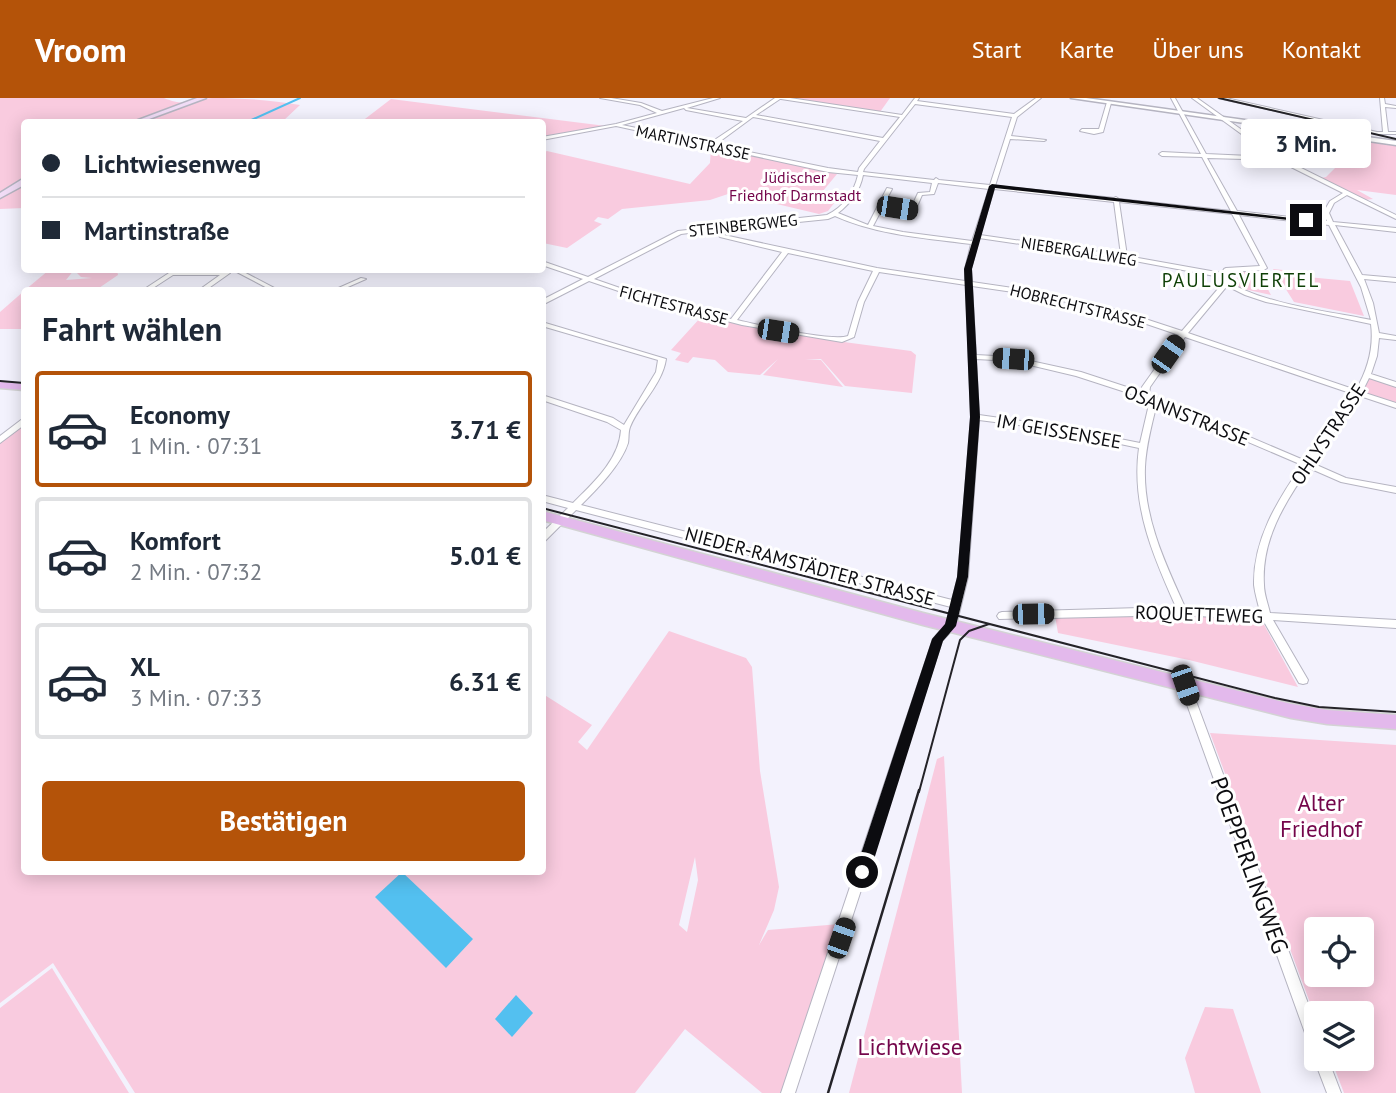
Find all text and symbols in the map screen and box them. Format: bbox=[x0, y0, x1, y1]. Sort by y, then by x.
text: Vroom bbox=[35, 28, 127, 71]
text: Start bbox=[972, 34, 1021, 65]
text: Karte bbox=[1059, 34, 1114, 65]
text: Über uns bbox=[1152, 34, 1244, 65]
text: Kontakt bbox=[1282, 34, 1361, 65]
callout: 3 Min. bbox=[1241, 118, 1371, 167]
street label: MARTINSTRASSE bbox=[634, 120, 752, 164]
text: 3 Min. bbox=[1275, 129, 1337, 158]
text: Lichtwiesenweg bbox=[84, 147, 261, 180]
park label: Jüdischer Friedhof Darmstadt bbox=[729, 167, 862, 205]
car bbox=[875, 194, 920, 222]
route end bbox=[1290, 204, 1322, 236]
street label: STEINBERGWEG bbox=[687, 209, 799, 241]
text: Martinstraße bbox=[84, 214, 230, 247]
street label: NIEBERGALLWEG bbox=[1020, 232, 1138, 270]
district label: PAULUSVIERTEL bbox=[1162, 268, 1320, 292]
street label: HOBRECHTSTRASSE bbox=[1008, 279, 1148, 333]
street label: FICHTESTRASSE bbox=[617, 281, 731, 329]
text: Fahrt wählen bbox=[42, 308, 222, 350]
car bbox=[756, 317, 801, 345]
car bbox=[1148, 331, 1189, 377]
car bbox=[992, 347, 1035, 371]
street label: OSANNSTRASSE bbox=[1121, 379, 1253, 451]
street label: OHLYSTRASSE bbox=[1285, 379, 1371, 489]
icon: car bbox=[46, 398, 109, 461]
text: Economy bbox=[130, 398, 230, 431]
street label: IM GEISSENSEE bbox=[995, 408, 1123, 454]
text: 3.71 € bbox=[449, 413, 521, 446]
text: 1 Min. · 07:31 bbox=[130, 431, 262, 460]
street label: NIEDER-RAMSTÄDTER STRASSE bbox=[683, 521, 937, 611]
icon: car bbox=[46, 524, 109, 587]
text: Komfort bbox=[130, 524, 221, 557]
text: 5.01 € bbox=[449, 539, 521, 572]
text: 2 Min. · 07:32 bbox=[130, 557, 262, 586]
street label: ROQUETTEWEG bbox=[1135, 600, 1263, 628]
car bbox=[1012, 603, 1055, 625]
icon: car bbox=[46, 650, 109, 713]
text: XL bbox=[130, 650, 160, 683]
car bbox=[1169, 662, 1202, 708]
text: 6.31 € bbox=[449, 665, 521, 698]
text: 3 Min. · 07:33 bbox=[130, 683, 262, 712]
street label: POEPPERLINGWEG bbox=[1205, 773, 1295, 957]
button: Bestätigen bbox=[42, 781, 525, 861]
park label: Alter Friedhof bbox=[1280, 788, 1364, 843]
route start bbox=[846, 856, 878, 888]
car bbox=[825, 915, 858, 961]
map controls bbox=[1304, 917, 1374, 1071]
button: locate bbox=[1304, 917, 1374, 987]
button: layers bbox=[1304, 1001, 1374, 1071]
park label: Lichtwiese bbox=[858, 1032, 962, 1061]

